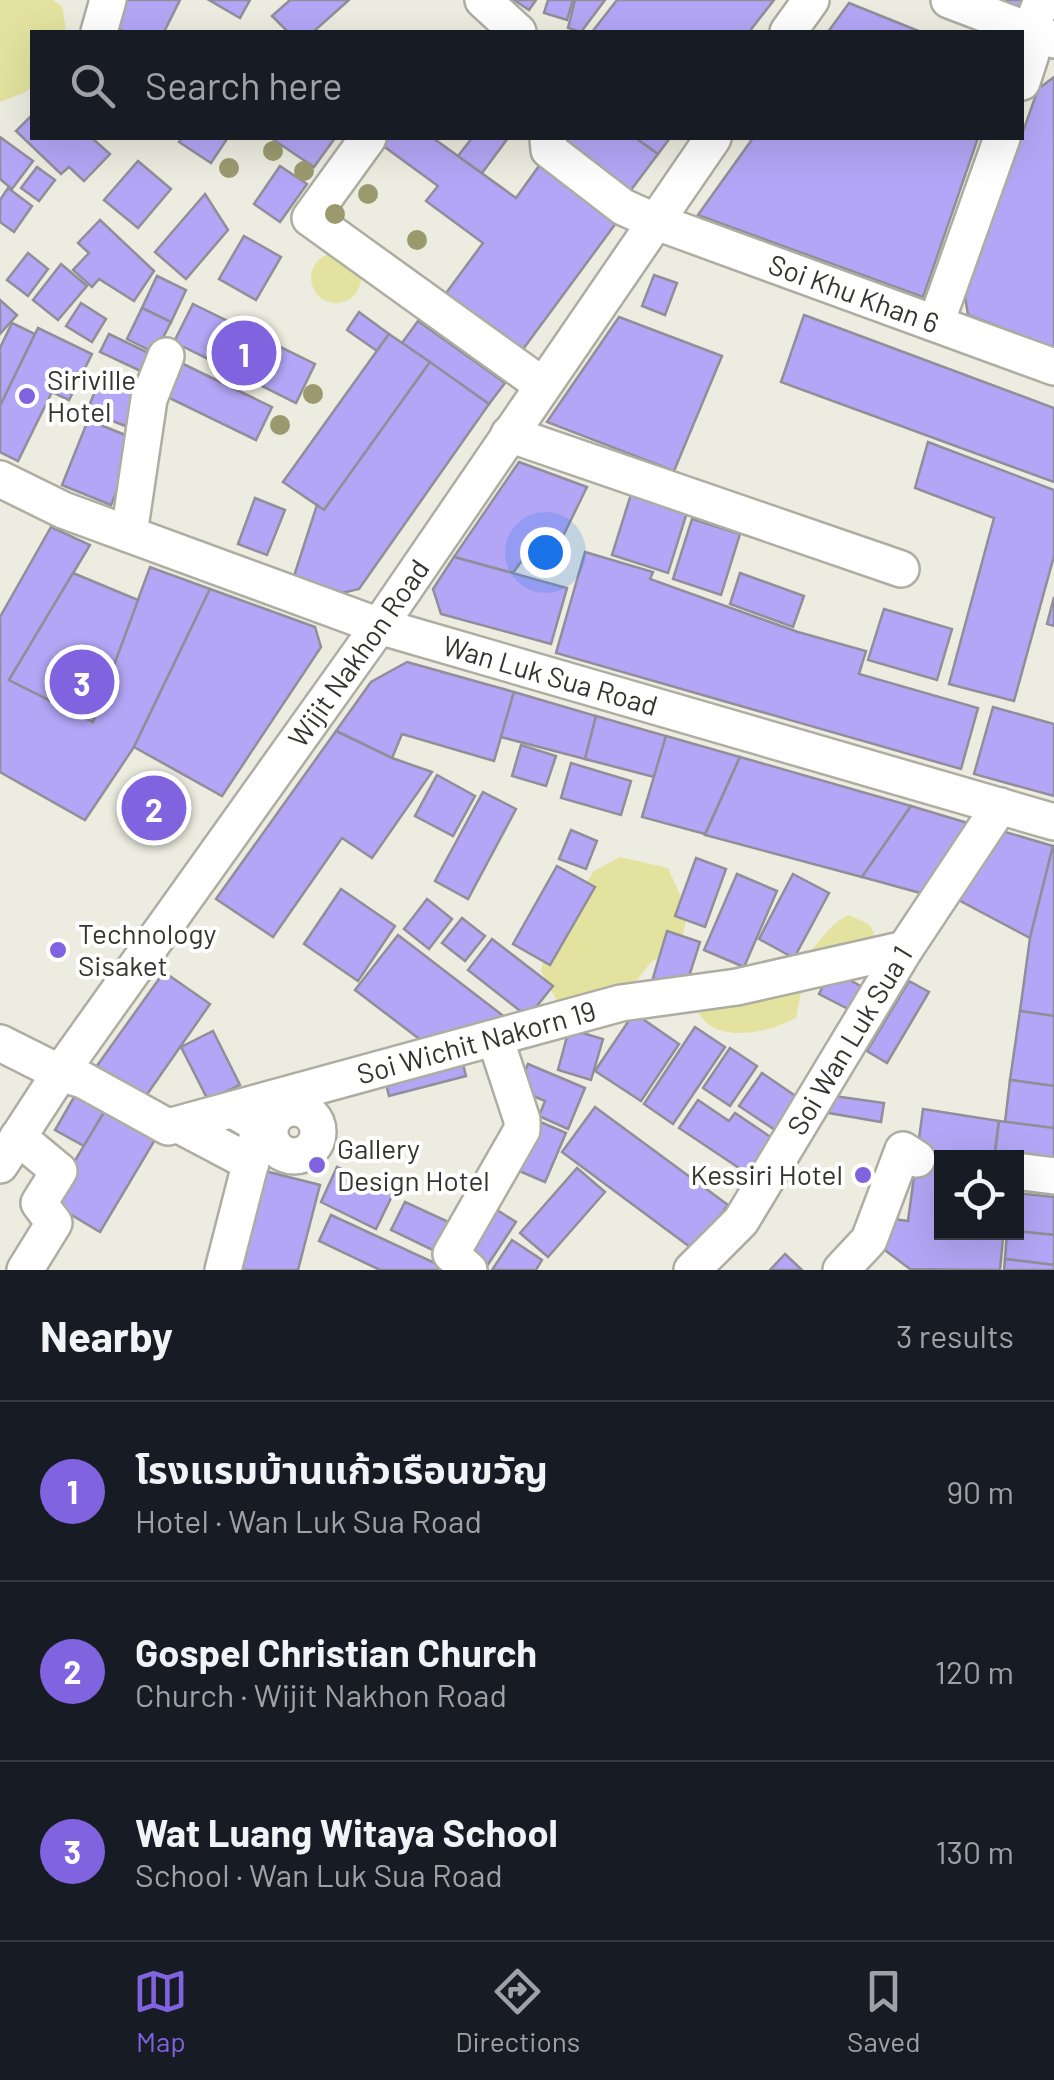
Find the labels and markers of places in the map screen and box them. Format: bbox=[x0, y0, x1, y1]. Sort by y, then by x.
pin: 1 bbox=[212, 316, 276, 390]
place label: Siriville Hotel bbox=[47, 362, 136, 428]
marker: Siriville Hotel bbox=[16, 385, 38, 407]
pin: 3 bbox=[49, 644, 114, 720]
pin: 2 bbox=[122, 770, 186, 846]
place label: Technology Sisaket bbox=[78, 916, 216, 982]
marker: Technology Sisaket bbox=[47, 939, 69, 961]
place label: Gallery Design Hotel bbox=[337, 1131, 490, 1197]
marker: Gallery Design Hotel bbox=[306, 1154, 328, 1176]
place label: Kessiri Hotel bbox=[691, 1157, 843, 1191]
marker: Kessiri Hotel bbox=[852, 1164, 874, 1186]

